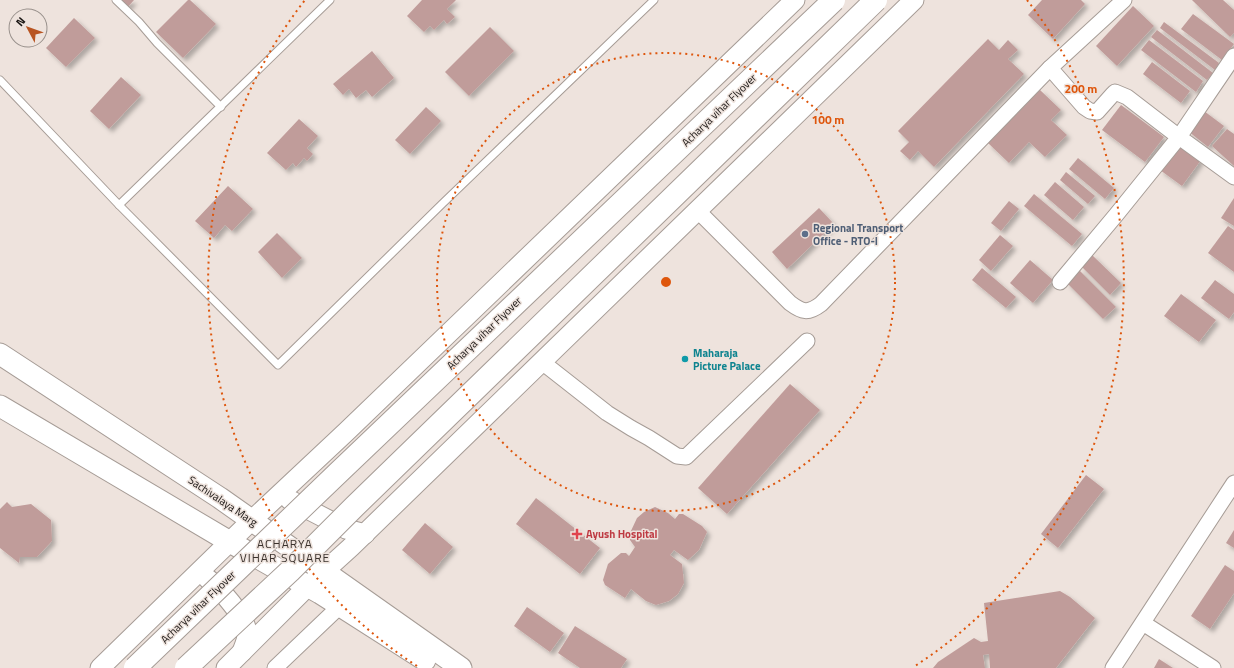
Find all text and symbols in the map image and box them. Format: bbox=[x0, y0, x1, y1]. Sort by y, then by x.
north arrow bbox=[8, 8, 48, 48]
text: N bbox=[12, 13, 29, 30]
street label: Acharya vihar Flyover bbox=[678, 70, 760, 150]
text: 200 m bbox=[1065, 79, 1097, 98]
text: 100 m bbox=[812, 110, 844, 129]
place label: Regional Transport Office - RTO-I bbox=[813, 220, 903, 249]
marker: Regional Transport Office - RTO-I bbox=[800, 229, 810, 239]
centre of rings bbox=[659, 275, 673, 289]
street label: Acharya vihar Flyover bbox=[443, 293, 525, 373]
place label: Maharaja Picture Palace bbox=[693, 345, 761, 374]
marker: Maharaja Picture Palace bbox=[680, 354, 690, 364]
street label: Sachivalaya Marg bbox=[185, 472, 261, 530]
place label: Ayush Hospital bbox=[586, 526, 658, 542]
marker: Ayush Hospital bbox=[571, 528, 583, 540]
district label: ACHARYA VIHAR SQUARE bbox=[240, 534, 330, 567]
street label: Acharya vihar Flyover bbox=[157, 567, 239, 647]

